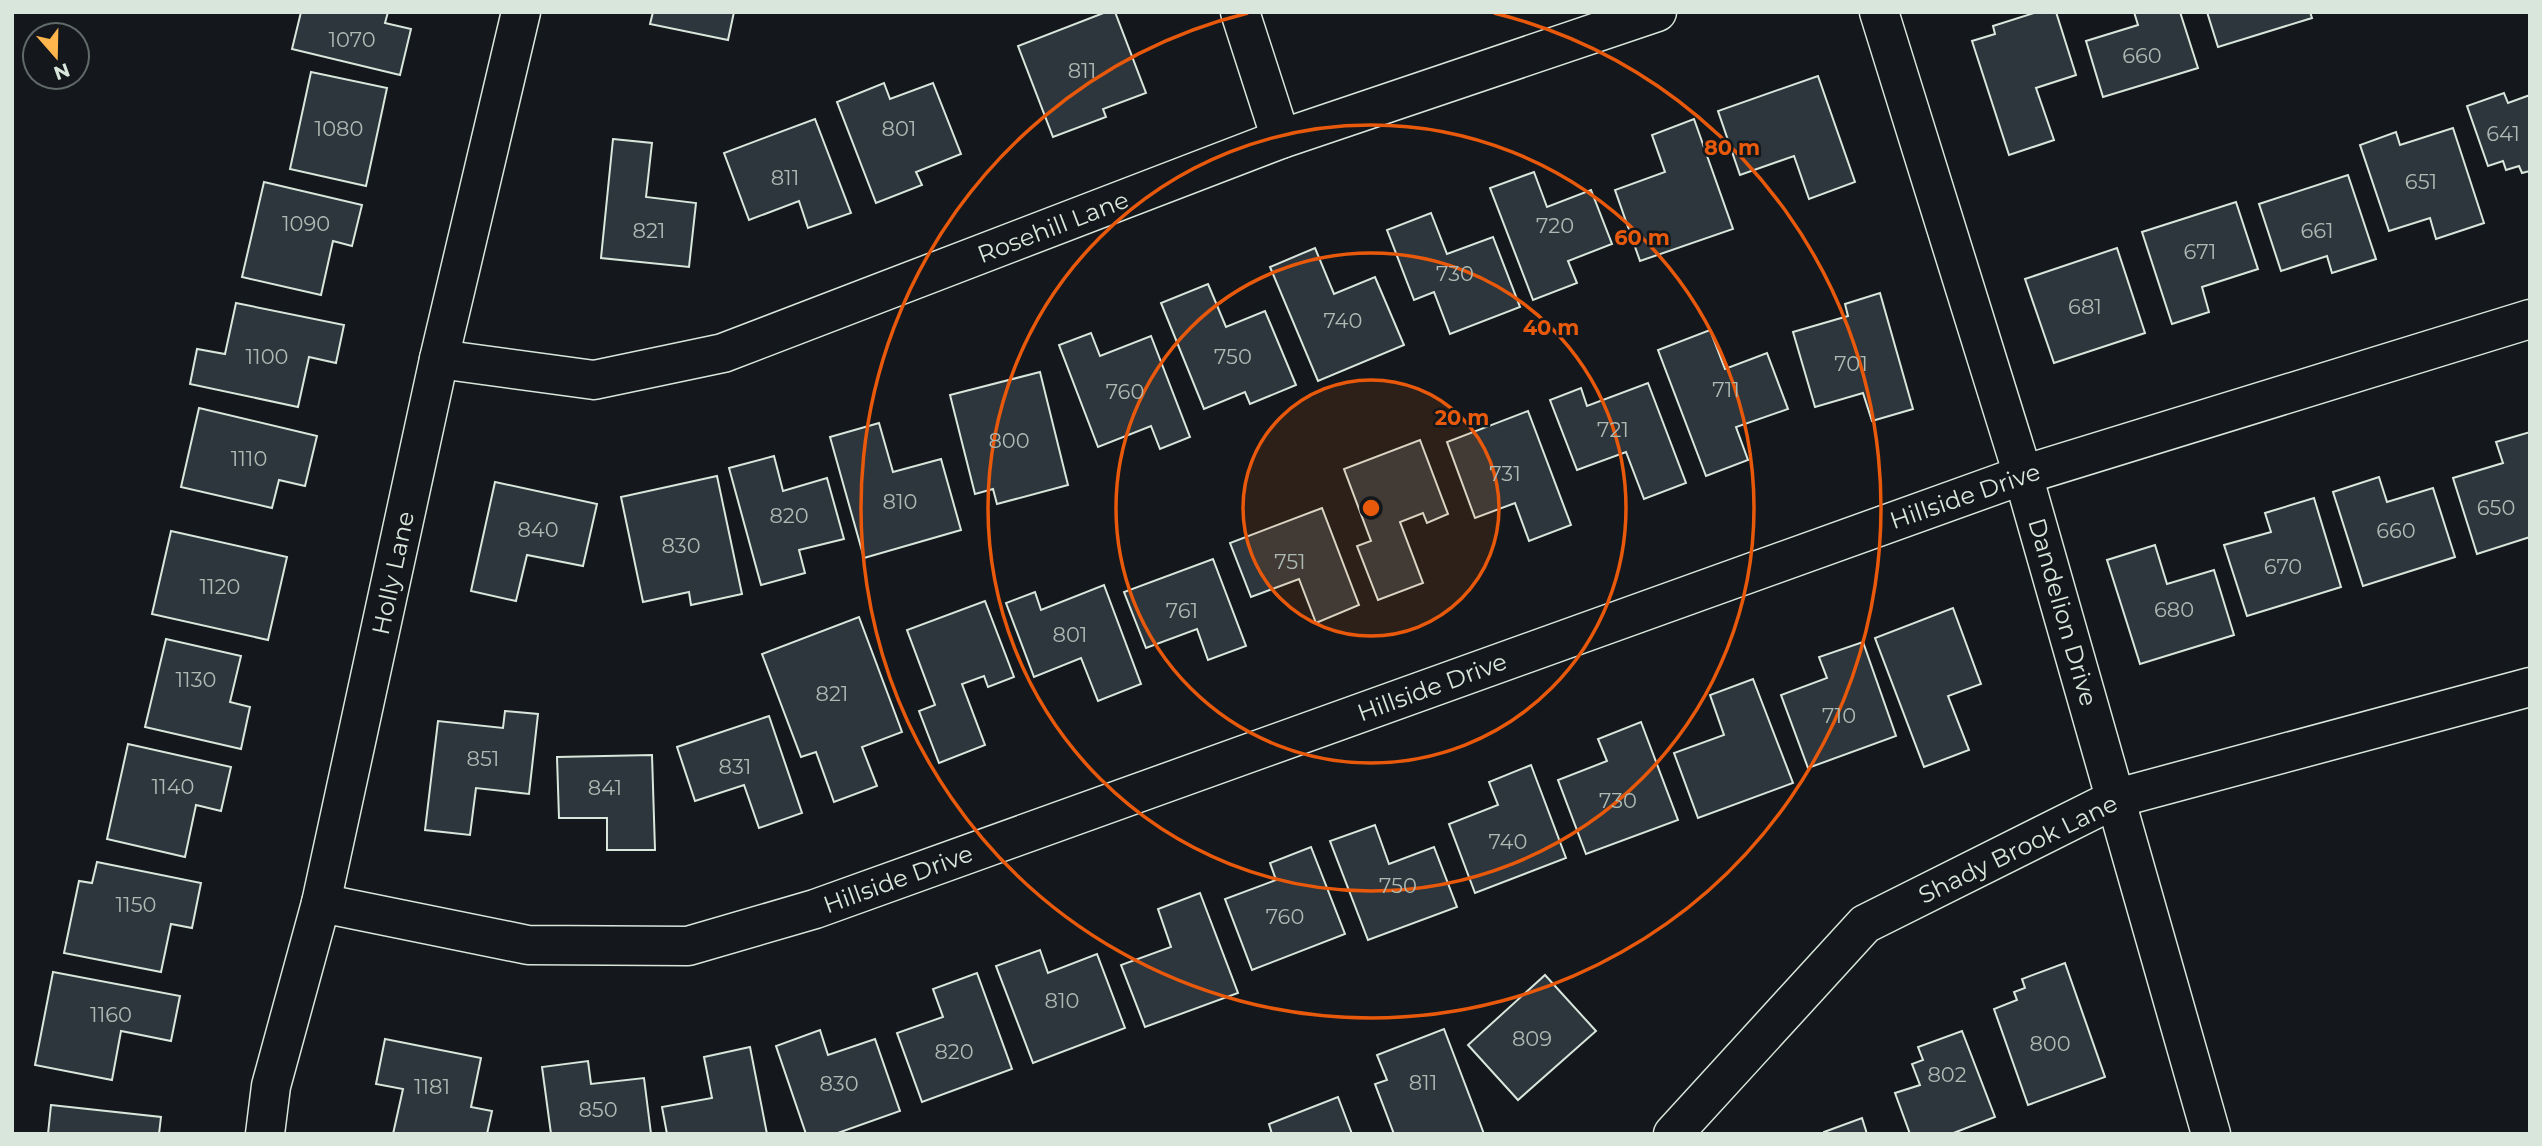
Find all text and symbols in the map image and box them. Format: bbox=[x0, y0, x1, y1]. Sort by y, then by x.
north arrow bbox=[21, 21, 91, 91]
house number: 1070 bbox=[328, 27, 376, 52]
house number: 660 bbox=[2122, 43, 2162, 68]
text: N bbox=[50, 58, 73, 85]
house number: 811 bbox=[1068, 58, 1096, 83]
house number: 1080 bbox=[315, 116, 363, 141]
house number: 801 bbox=[882, 116, 916, 141]
house number: 641 bbox=[2486, 121, 2520, 146]
text: 80 m bbox=[1704, 135, 1760, 160]
house number: 811 bbox=[771, 165, 799, 190]
house number: 651 bbox=[2405, 169, 2437, 194]
street label: Rosehill Lane bbox=[973, 185, 1133, 269]
house number: 1090 bbox=[282, 211, 330, 236]
house number: 720 bbox=[1536, 213, 1574, 238]
house number: 821 bbox=[633, 218, 665, 243]
house number: 661 bbox=[2300, 218, 2334, 243]
text: 60 m bbox=[1614, 225, 1670, 250]
house number: 671 bbox=[2184, 239, 2216, 264]
house number: 730 bbox=[1436, 261, 1474, 286]
house number: 681 bbox=[2068, 294, 2102, 319]
house number: 740 bbox=[1324, 308, 1362, 333]
text: 40 m bbox=[1523, 315, 1579, 340]
house number: 1100 bbox=[246, 344, 288, 369]
house number: 750 bbox=[1214, 344, 1252, 369]
house number: 701 bbox=[1834, 351, 1868, 376]
house number: 711 bbox=[1712, 377, 1740, 402]
house number: 760 bbox=[1106, 379, 1144, 404]
text: 20 m bbox=[1435, 405, 1489, 430]
house number: 721 bbox=[1597, 417, 1629, 442]
house number: 800 bbox=[988, 428, 1030, 453]
house number: 1110 bbox=[231, 446, 267, 471]
street label: Hillside Drive bbox=[1886, 457, 2044, 535]
house number: 731 bbox=[1489, 461, 1521, 486]
house number: 810 bbox=[883, 489, 917, 514]
house number: 650 bbox=[2477, 495, 2515, 520]
centre of rings bbox=[1359, 496, 1383, 520]
house number: 820 bbox=[769, 503, 809, 528]
street label: Holly Lane bbox=[366, 509, 420, 637]
street label: Dandelion Drive bbox=[2022, 515, 2104, 709]
house number: 840 bbox=[517, 517, 559, 542]
house number: 660 bbox=[2376, 518, 2416, 543]
house number: 830 bbox=[661, 533, 701, 558]
house number: 751 bbox=[1274, 549, 1306, 574]
house number: 670 bbox=[2264, 554, 2302, 579]
house number: 1120 bbox=[200, 574, 240, 599]
house number: 680 bbox=[2154, 597, 2194, 622]
house number: 761 bbox=[1166, 598, 1198, 623]
house number: 801 bbox=[1053, 622, 1087, 647]
street label: Hillside Drive bbox=[1353, 647, 1511, 727]
house number: 1130 bbox=[176, 667, 216, 692]
house number: 821 bbox=[816, 681, 848, 706]
house number: 710 bbox=[1822, 703, 1856, 728]
house number: 851 bbox=[467, 746, 499, 771]
house number: 831 bbox=[719, 754, 751, 779]
house number: 1140 bbox=[152, 774, 194, 799]
house number: 841 bbox=[588, 775, 622, 800]
house number: 730 bbox=[1599, 788, 1637, 813]
street label: Shady Brook Lane bbox=[1914, 788, 2122, 910]
house number: 740 bbox=[1489, 829, 1527, 854]
street label: Hillside Drive bbox=[819, 839, 977, 919]
house number: 750 bbox=[1379, 873, 1417, 898]
house number: 1150 bbox=[116, 892, 156, 917]
house number: 760 bbox=[1266, 904, 1304, 929]
house number: 810 bbox=[1045, 988, 1079, 1013]
house number: 1160 bbox=[90, 1002, 132, 1027]
house number: 809 bbox=[1512, 1026, 1552, 1051]
house number: 800 bbox=[2029, 1031, 2071, 1056]
house number: 820 bbox=[934, 1039, 974, 1064]
house number: 802 bbox=[1927, 1062, 1967, 1087]
house number: 811 bbox=[1409, 1070, 1437, 1095]
house number: 830 bbox=[819, 1071, 859, 1096]
house number: 1181 bbox=[414, 1074, 450, 1099]
house number: 850 bbox=[578, 1097, 618, 1122]

